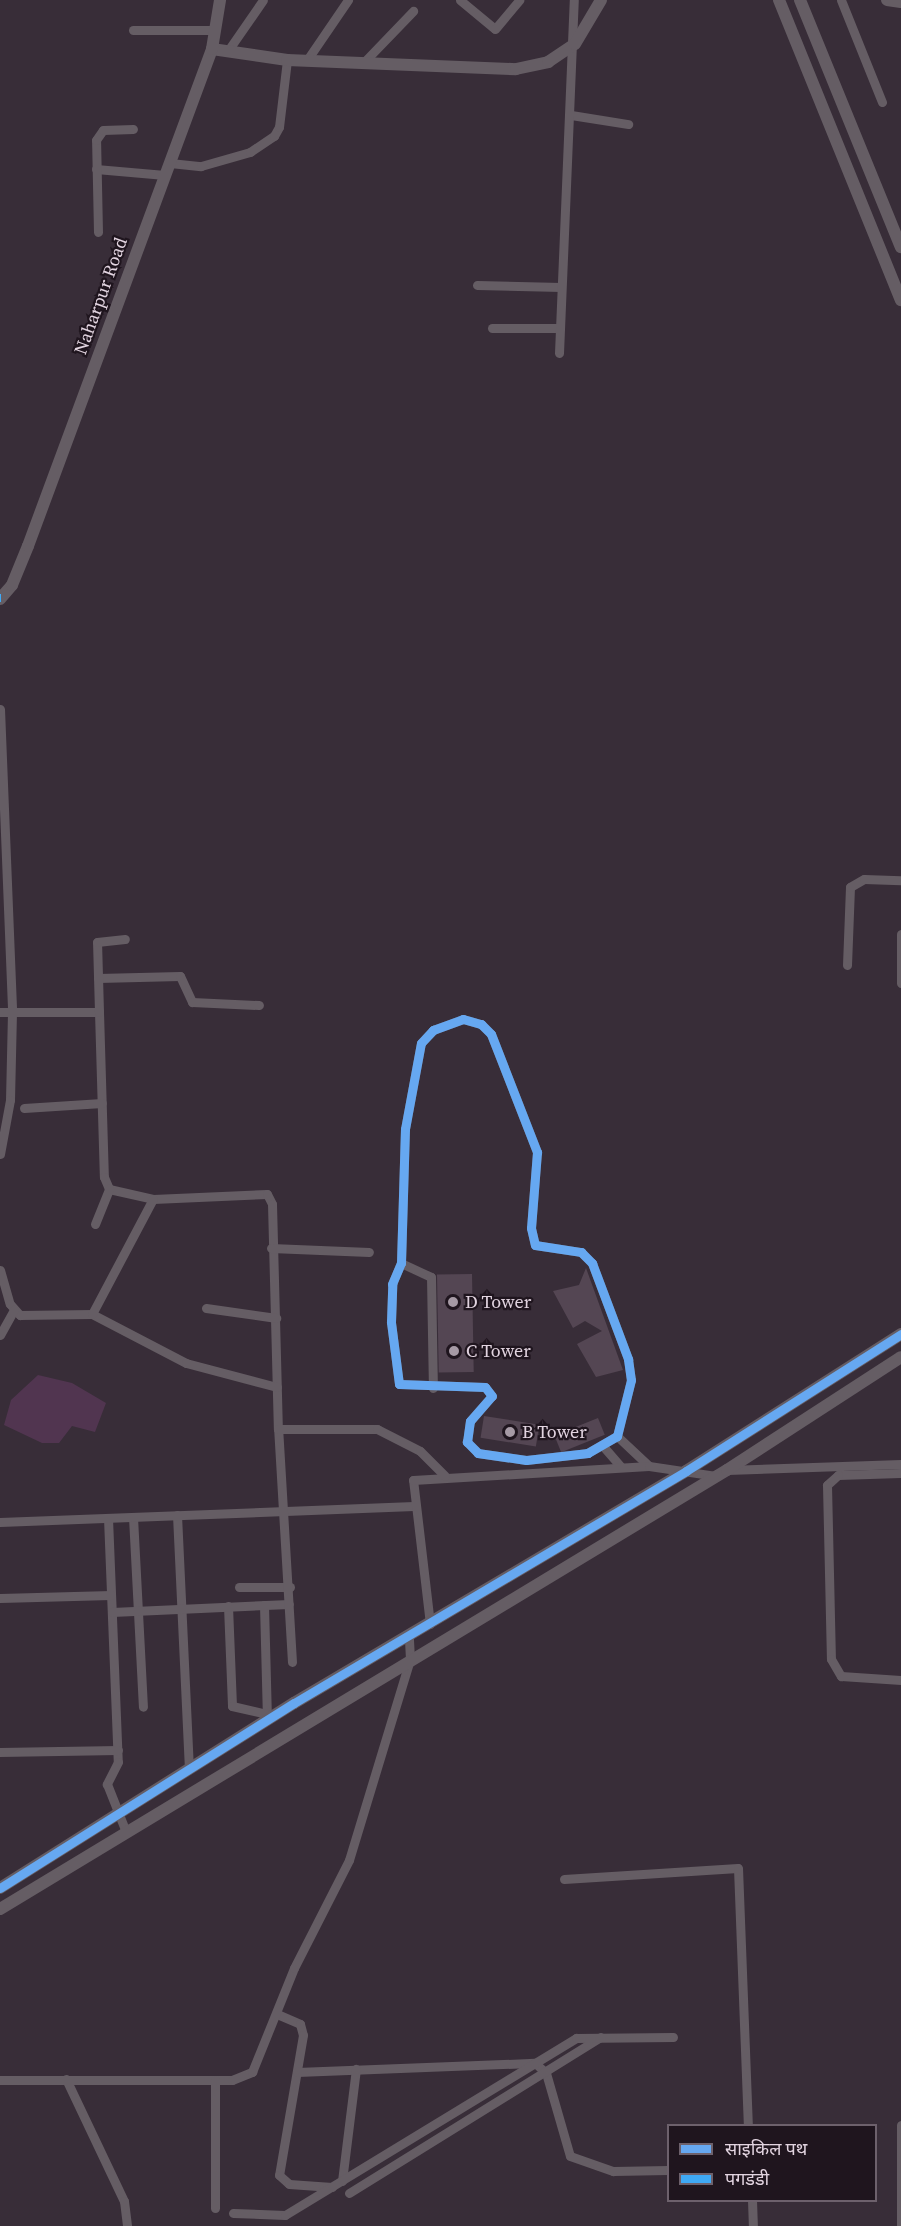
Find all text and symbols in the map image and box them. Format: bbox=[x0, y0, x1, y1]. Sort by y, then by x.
street label: Naharpur Road bbox=[70, 234, 132, 358]
place label: D Tower bbox=[465, 1291, 532, 1313]
marker: D Tower bbox=[446, 1295, 460, 1309]
place label: C Tower bbox=[466, 1340, 531, 1362]
marker: C Tower bbox=[447, 1344, 461, 1358]
place label: B Tower bbox=[522, 1421, 587, 1443]
marker: B Tower bbox=[503, 1425, 517, 1439]
legend bbox=[667, 2124, 877, 2202]
text: साइकिल पथ bbox=[725, 2136, 807, 2161]
text: पगडंडी bbox=[725, 2166, 769, 2191]

